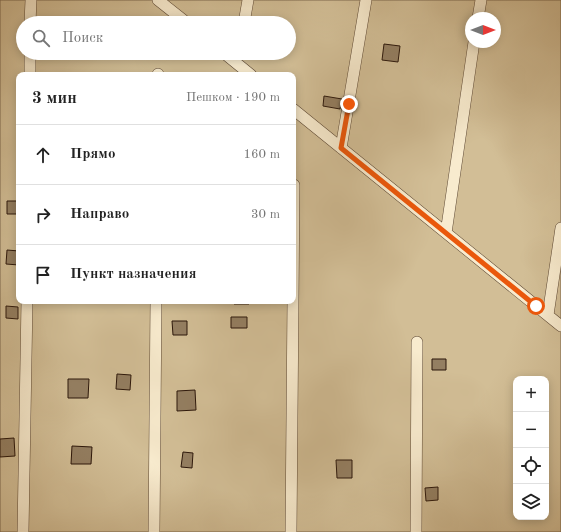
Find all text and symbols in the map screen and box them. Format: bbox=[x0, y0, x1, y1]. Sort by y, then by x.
north arrow bbox=[465, 12, 501, 48]
search box bbox=[16, 16, 296, 60]
icon: search bbox=[30, 27, 52, 49]
text: Поиск bbox=[62, 31, 103, 46]
text: 3 мин bbox=[32, 90, 77, 107]
text: Пешком · 190 m bbox=[186, 91, 280, 104]
route end bbox=[340, 95, 358, 113]
icon: ahead bbox=[32, 144, 54, 166]
text: Прямо bbox=[70, 147, 116, 162]
text: 160 m bbox=[243, 148, 280, 161]
icon: right bbox=[32, 204, 54, 226]
text: Направо bbox=[70, 207, 129, 222]
text: 30 m bbox=[251, 208, 280, 221]
icon: arrive bbox=[32, 264, 54, 286]
text: Пункт назначения bbox=[70, 267, 197, 282]
route start bbox=[527, 297, 545, 315]
map controls bbox=[513, 376, 549, 520]
button: + bbox=[513, 376, 549, 412]
button: − bbox=[513, 412, 549, 448]
button: locate bbox=[513, 448, 549, 484]
button: layers bbox=[513, 484, 549, 520]

